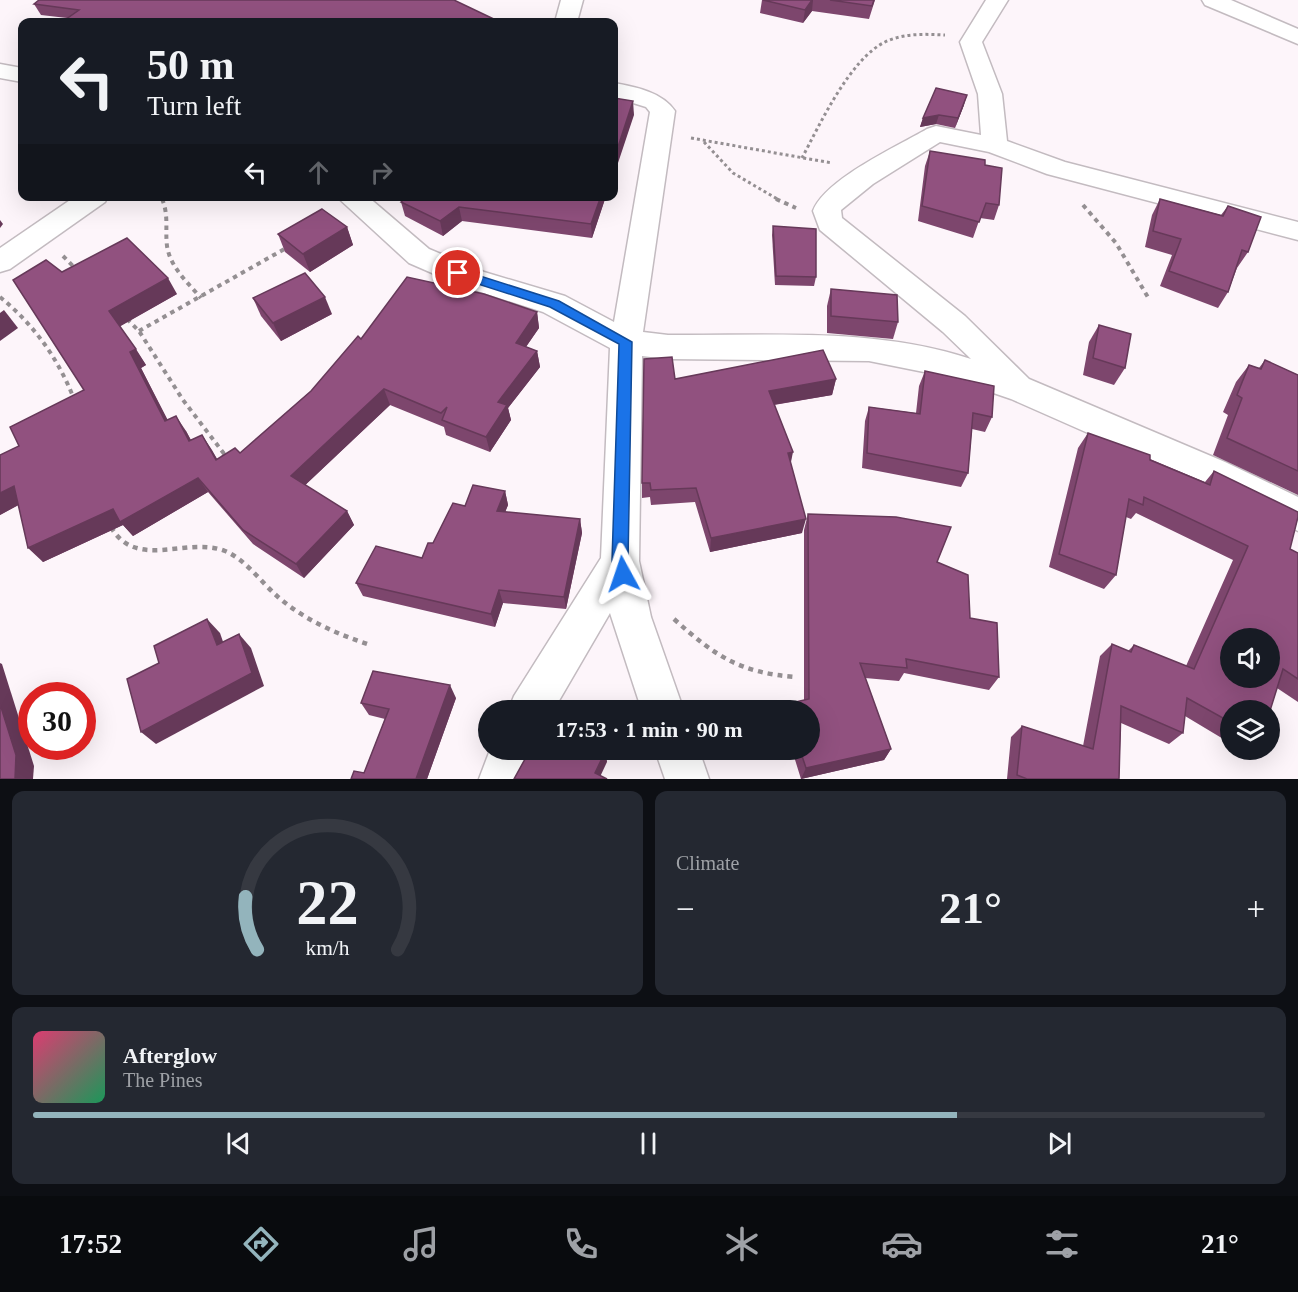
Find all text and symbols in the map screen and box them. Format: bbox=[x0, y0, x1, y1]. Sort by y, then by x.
icon: left bbox=[48, 42, 126, 120]
text: 50 m bbox=[147, 42, 235, 88]
text: Turn left bbox=[147, 91, 241, 121]
icon: left bbox=[239, 156, 272, 189]
icon: ahead bbox=[302, 156, 335, 189]
icon: right bbox=[365, 156, 398, 189]
pin bbox=[432, 247, 483, 298]
icon: arrive bbox=[441, 256, 474, 289]
position arrow bbox=[591, 542, 655, 606]
map controls bbox=[1220, 628, 1280, 760]
button: sound bbox=[1220, 628, 1280, 688]
speed limit sign: 30 bbox=[18, 682, 96, 760]
button: layers bbox=[1220, 700, 1280, 760]
text: 17:53 · 1 min · 90 m bbox=[556, 717, 743, 742]
text: Climate bbox=[676, 852, 739, 874]
text: 22 bbox=[296, 868, 359, 937]
text: 21° bbox=[939, 883, 1002, 933]
text: − bbox=[676, 891, 695, 927]
text: + bbox=[1246, 891, 1265, 927]
text: km/h bbox=[305, 936, 350, 960]
text: Afterglow bbox=[123, 1043, 217, 1068]
text: The Pines bbox=[123, 1069, 202, 1091]
icon: previous bbox=[222, 1127, 255, 1160]
icon: pause bbox=[632, 1127, 665, 1160]
icon: next bbox=[1043, 1127, 1076, 1160]
icon: directions bbox=[240, 1223, 282, 1265]
icon: music bbox=[400, 1223, 442, 1265]
icon: phone bbox=[560, 1223, 602, 1265]
icon: climate bbox=[721, 1223, 763, 1265]
icon: car bbox=[881, 1223, 923, 1265]
icon: filters bbox=[1041, 1223, 1083, 1265]
text: 17:52 bbox=[59, 1229, 122, 1259]
text: 21° bbox=[1201, 1229, 1239, 1259]

